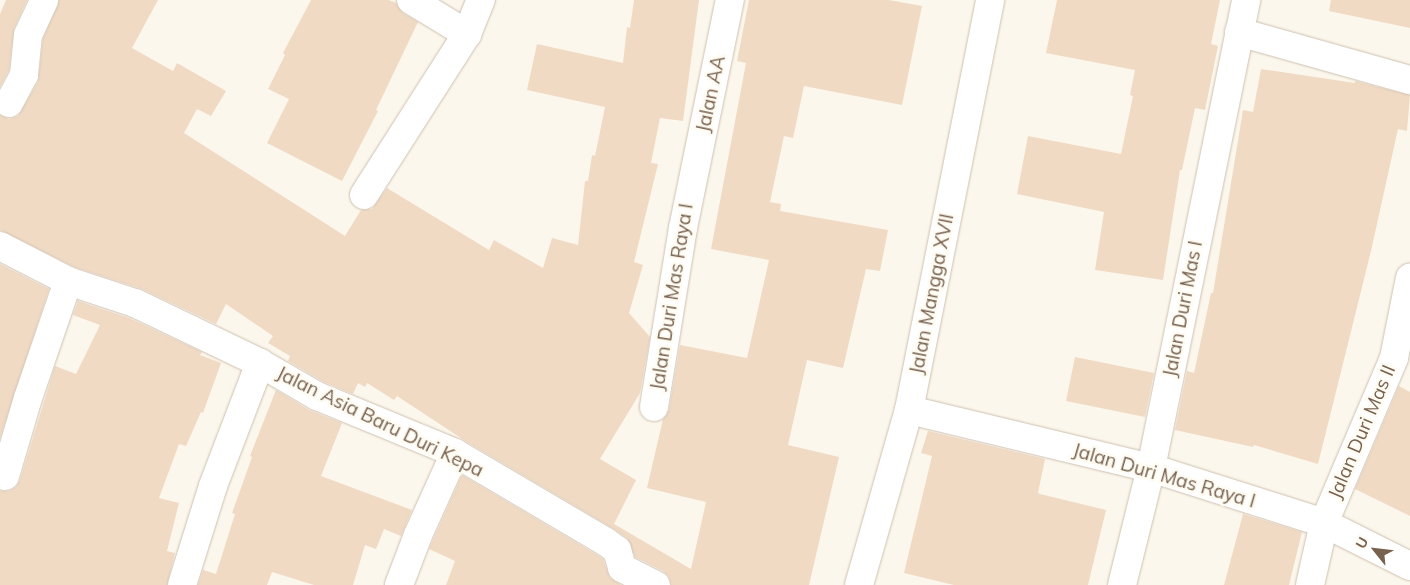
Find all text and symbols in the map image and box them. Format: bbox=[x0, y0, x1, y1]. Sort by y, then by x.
street label: Jalan AA bbox=[692, 54, 730, 134]
street label: Jalan Duri Mas Raya I bbox=[646, 202, 698, 392]
street label: Jalan Mangga XVII bbox=[905, 212, 959, 376]
street label: Jalan Duri Mas I bbox=[1159, 239, 1207, 379]
street label: Jalan Asia Baru Duri Kepa bbox=[273, 362, 487, 482]
street label: Jalan Duri Mas II bbox=[1324, 362, 1400, 502]
street label: Jalan Duri Mas Raya I bbox=[1070, 439, 1258, 513]
north arrow bbox=[1350, 525, 1400, 575]
text: U bbox=[1351, 534, 1372, 552]

